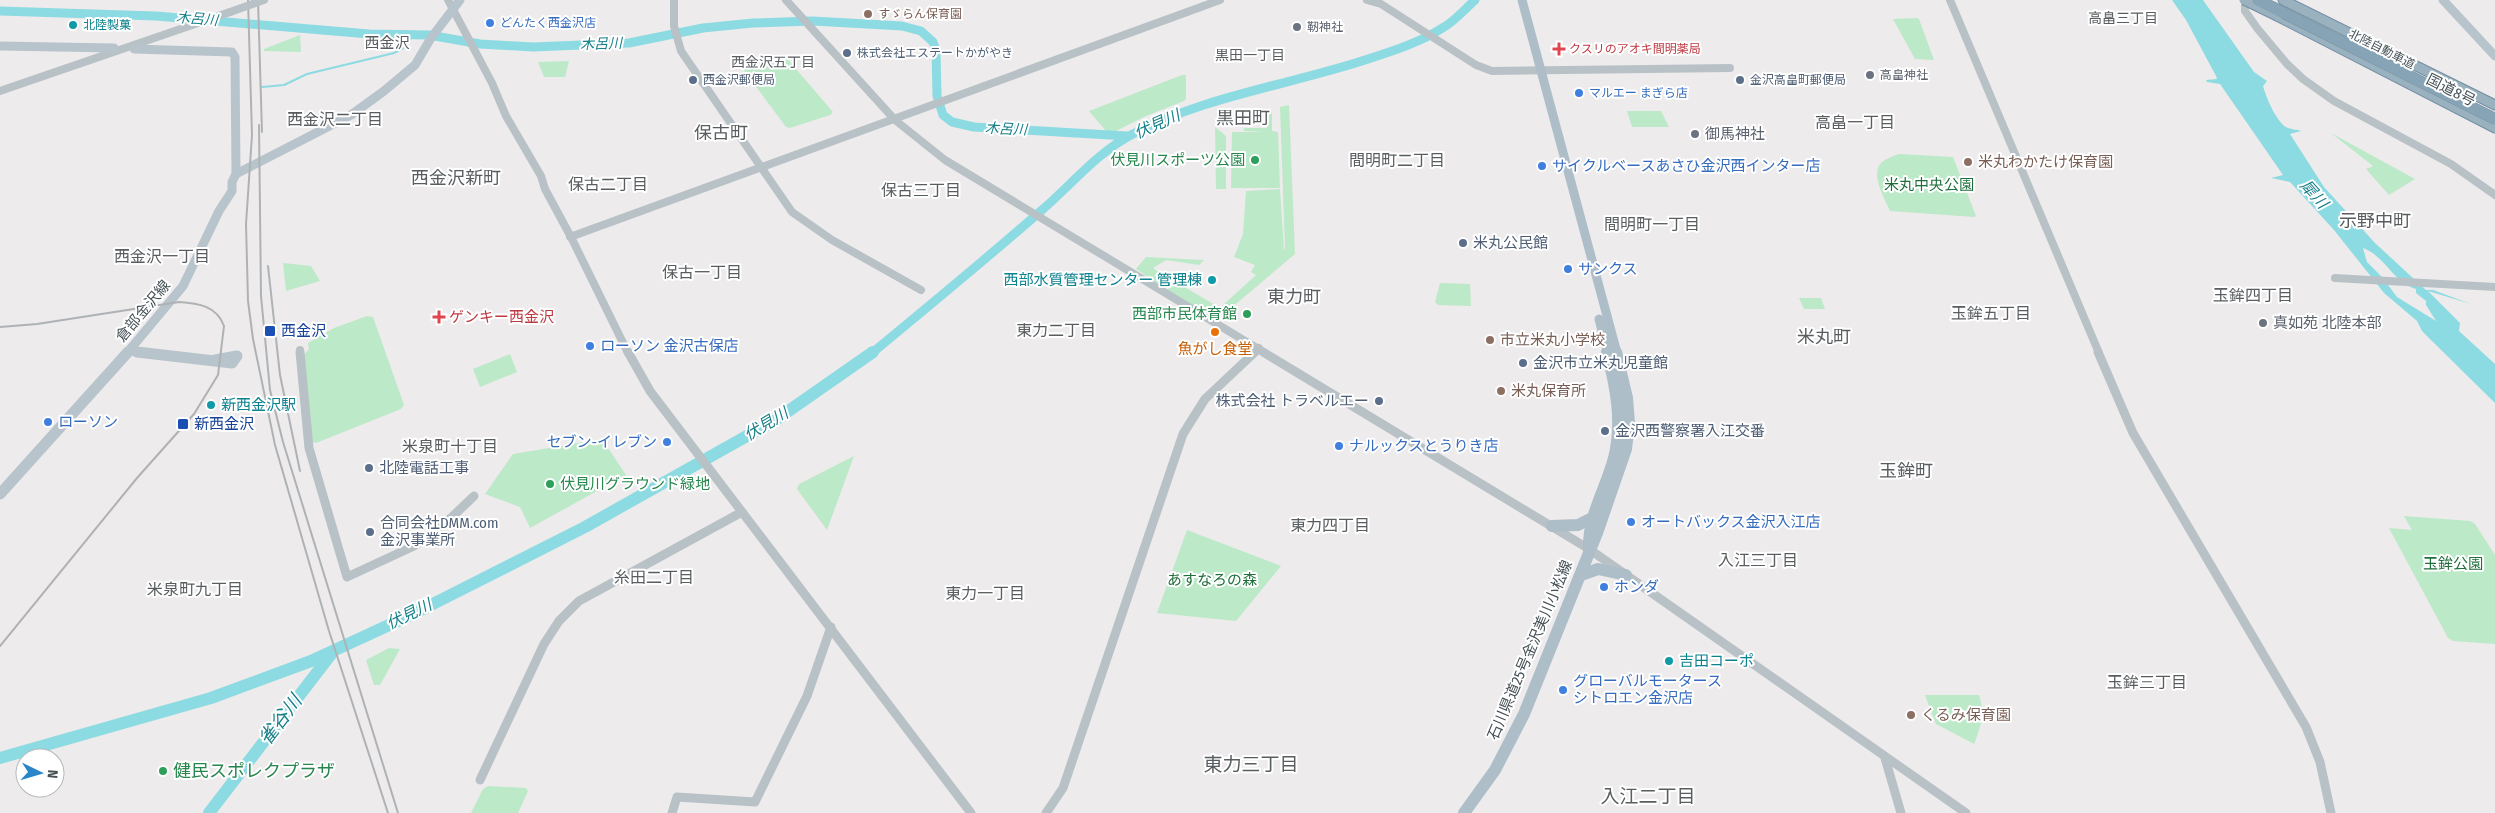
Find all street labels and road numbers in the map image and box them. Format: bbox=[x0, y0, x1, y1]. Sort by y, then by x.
street label: 北陸自動車道 bbox=[2347, 26, 2417, 72]
street label: 国道8号 bbox=[2424, 70, 2478, 110]
street label: 倉部金沢線 bbox=[112, 276, 174, 346]
street label: 石川県道25号金沢美川小松線 bbox=[1484, 557, 1576, 743]

